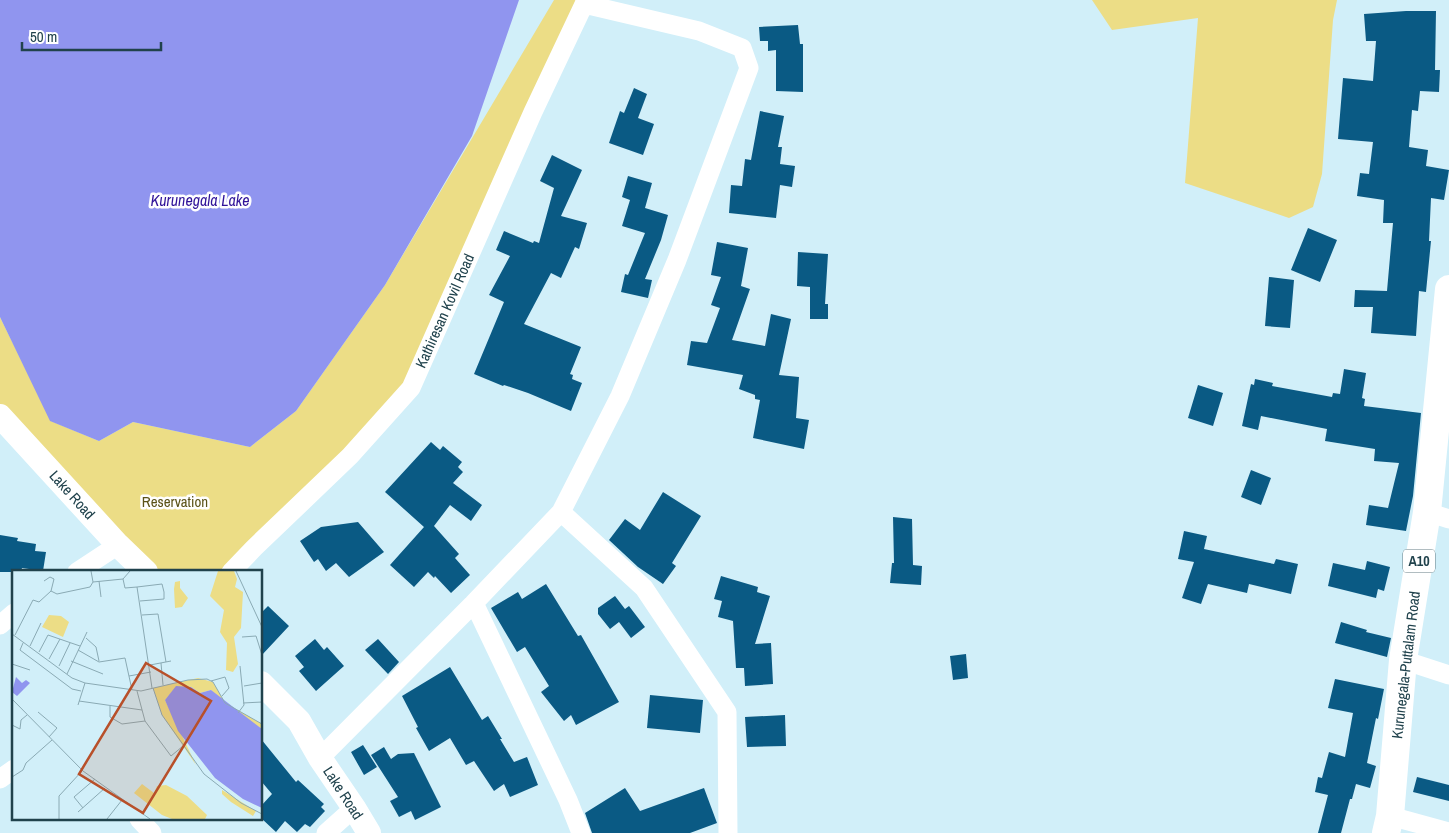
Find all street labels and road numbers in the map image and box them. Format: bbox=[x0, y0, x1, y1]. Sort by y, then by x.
street label: Kathiresan Kovil Road bbox=[410, 250, 479, 371]
street label: Lake Road bbox=[45, 466, 100, 524]
road number: A10 bbox=[1403, 550, 1435, 572]
street label: Kurunegala-Puttalam Road bbox=[1386, 590, 1425, 740]
street label: Lake Road bbox=[318, 762, 368, 823]

